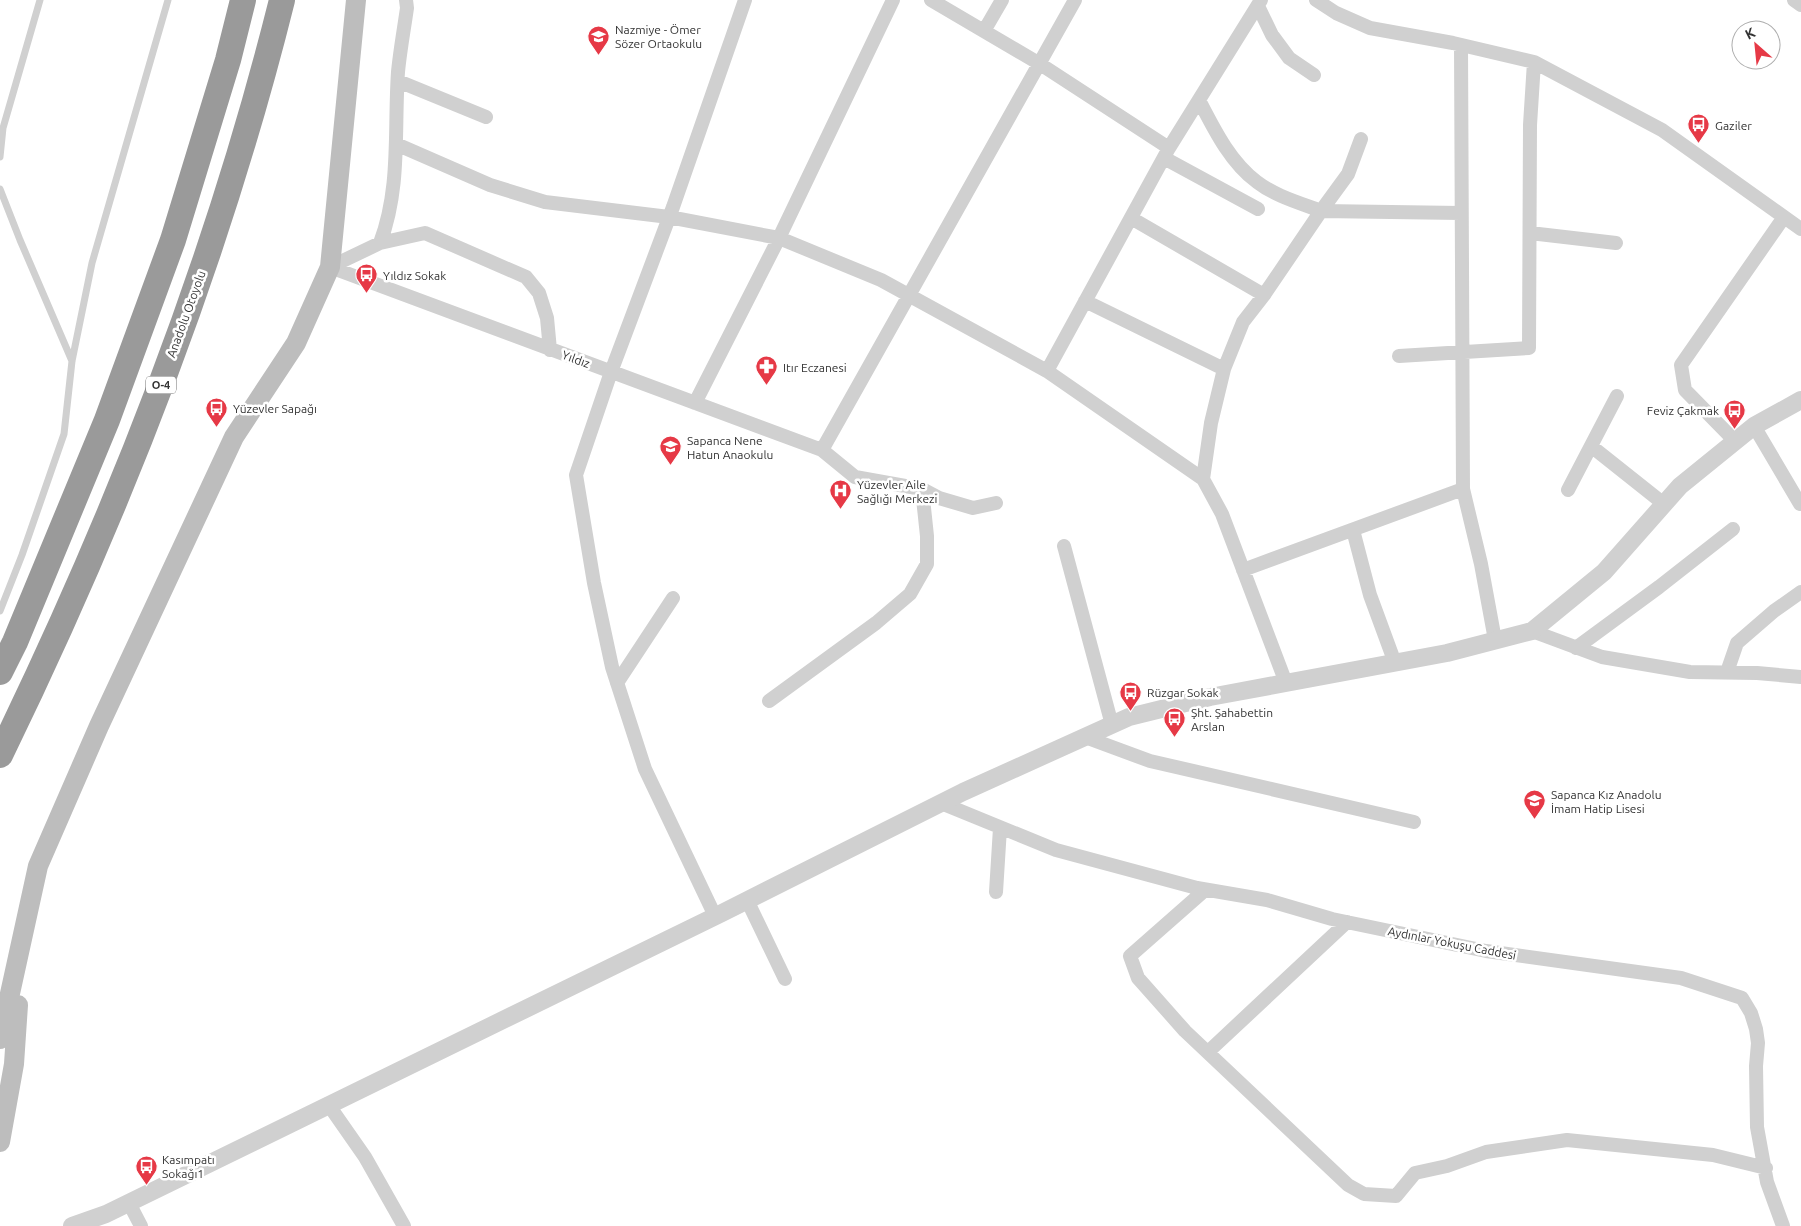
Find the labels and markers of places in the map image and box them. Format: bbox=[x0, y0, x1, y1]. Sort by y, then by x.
place label: Nazmiye - Ömer Sözer Ortaokulu bbox=[615, 23, 702, 50]
school or university icon: Nazmiye - Ömer Sözer Ortaokulu bbox=[587, 24, 611, 55]
bus stop icon: Gaziler bbox=[1687, 113, 1711, 144]
place label: Gaziler bbox=[1715, 119, 1752, 132]
bus stop icon: Yıldız Sokak bbox=[355, 263, 379, 294]
place label: Yıldız Sokak bbox=[383, 269, 446, 282]
pharmacy icon: Itır Eczanesi bbox=[755, 355, 779, 386]
place label: Itır Eczanesi bbox=[783, 361, 847, 374]
bus stop icon: Yüzevler Sapağı bbox=[205, 396, 229, 427]
bus stop icon: Feviz Çakmak bbox=[1723, 398, 1747, 429]
place label: Yüzevler Sapağı bbox=[233, 402, 317, 415]
place label: Feviz Çakmak bbox=[1647, 404, 1719, 417]
place label: Sapanca Nene Hatun Anaokulu bbox=[687, 434, 773, 461]
school or university icon: Sapanca Nene Hatun Anaokulu bbox=[659, 435, 683, 466]
place label: Yüzevler Aile Sağlığı Merkezi bbox=[857, 478, 938, 505]
hospital icon: Yüzevler Aile Sağlığı Merkezi bbox=[829, 479, 853, 510]
bus stop icon: Rüzgar Sokak bbox=[1119, 680, 1143, 711]
place label: Rüzgar Sokak bbox=[1147, 686, 1219, 699]
place label: Şht. Şahabettin Arslan bbox=[1191, 706, 1273, 733]
bus stop icon: Şht. Şahabettin Arslan bbox=[1163, 707, 1187, 738]
place label: Sapanca Kız Anadolu İmam Hatip Lisesi bbox=[1551, 788, 1662, 815]
school or university icon: Sapanca Kız Anadolu İmam Hatip Lisesi bbox=[1523, 789, 1547, 820]
place label: Kasımpatı Sokağı1 bbox=[162, 1153, 215, 1180]
bus stop icon: Kasımpatı Sokağı1 bbox=[134, 1154, 158, 1185]

